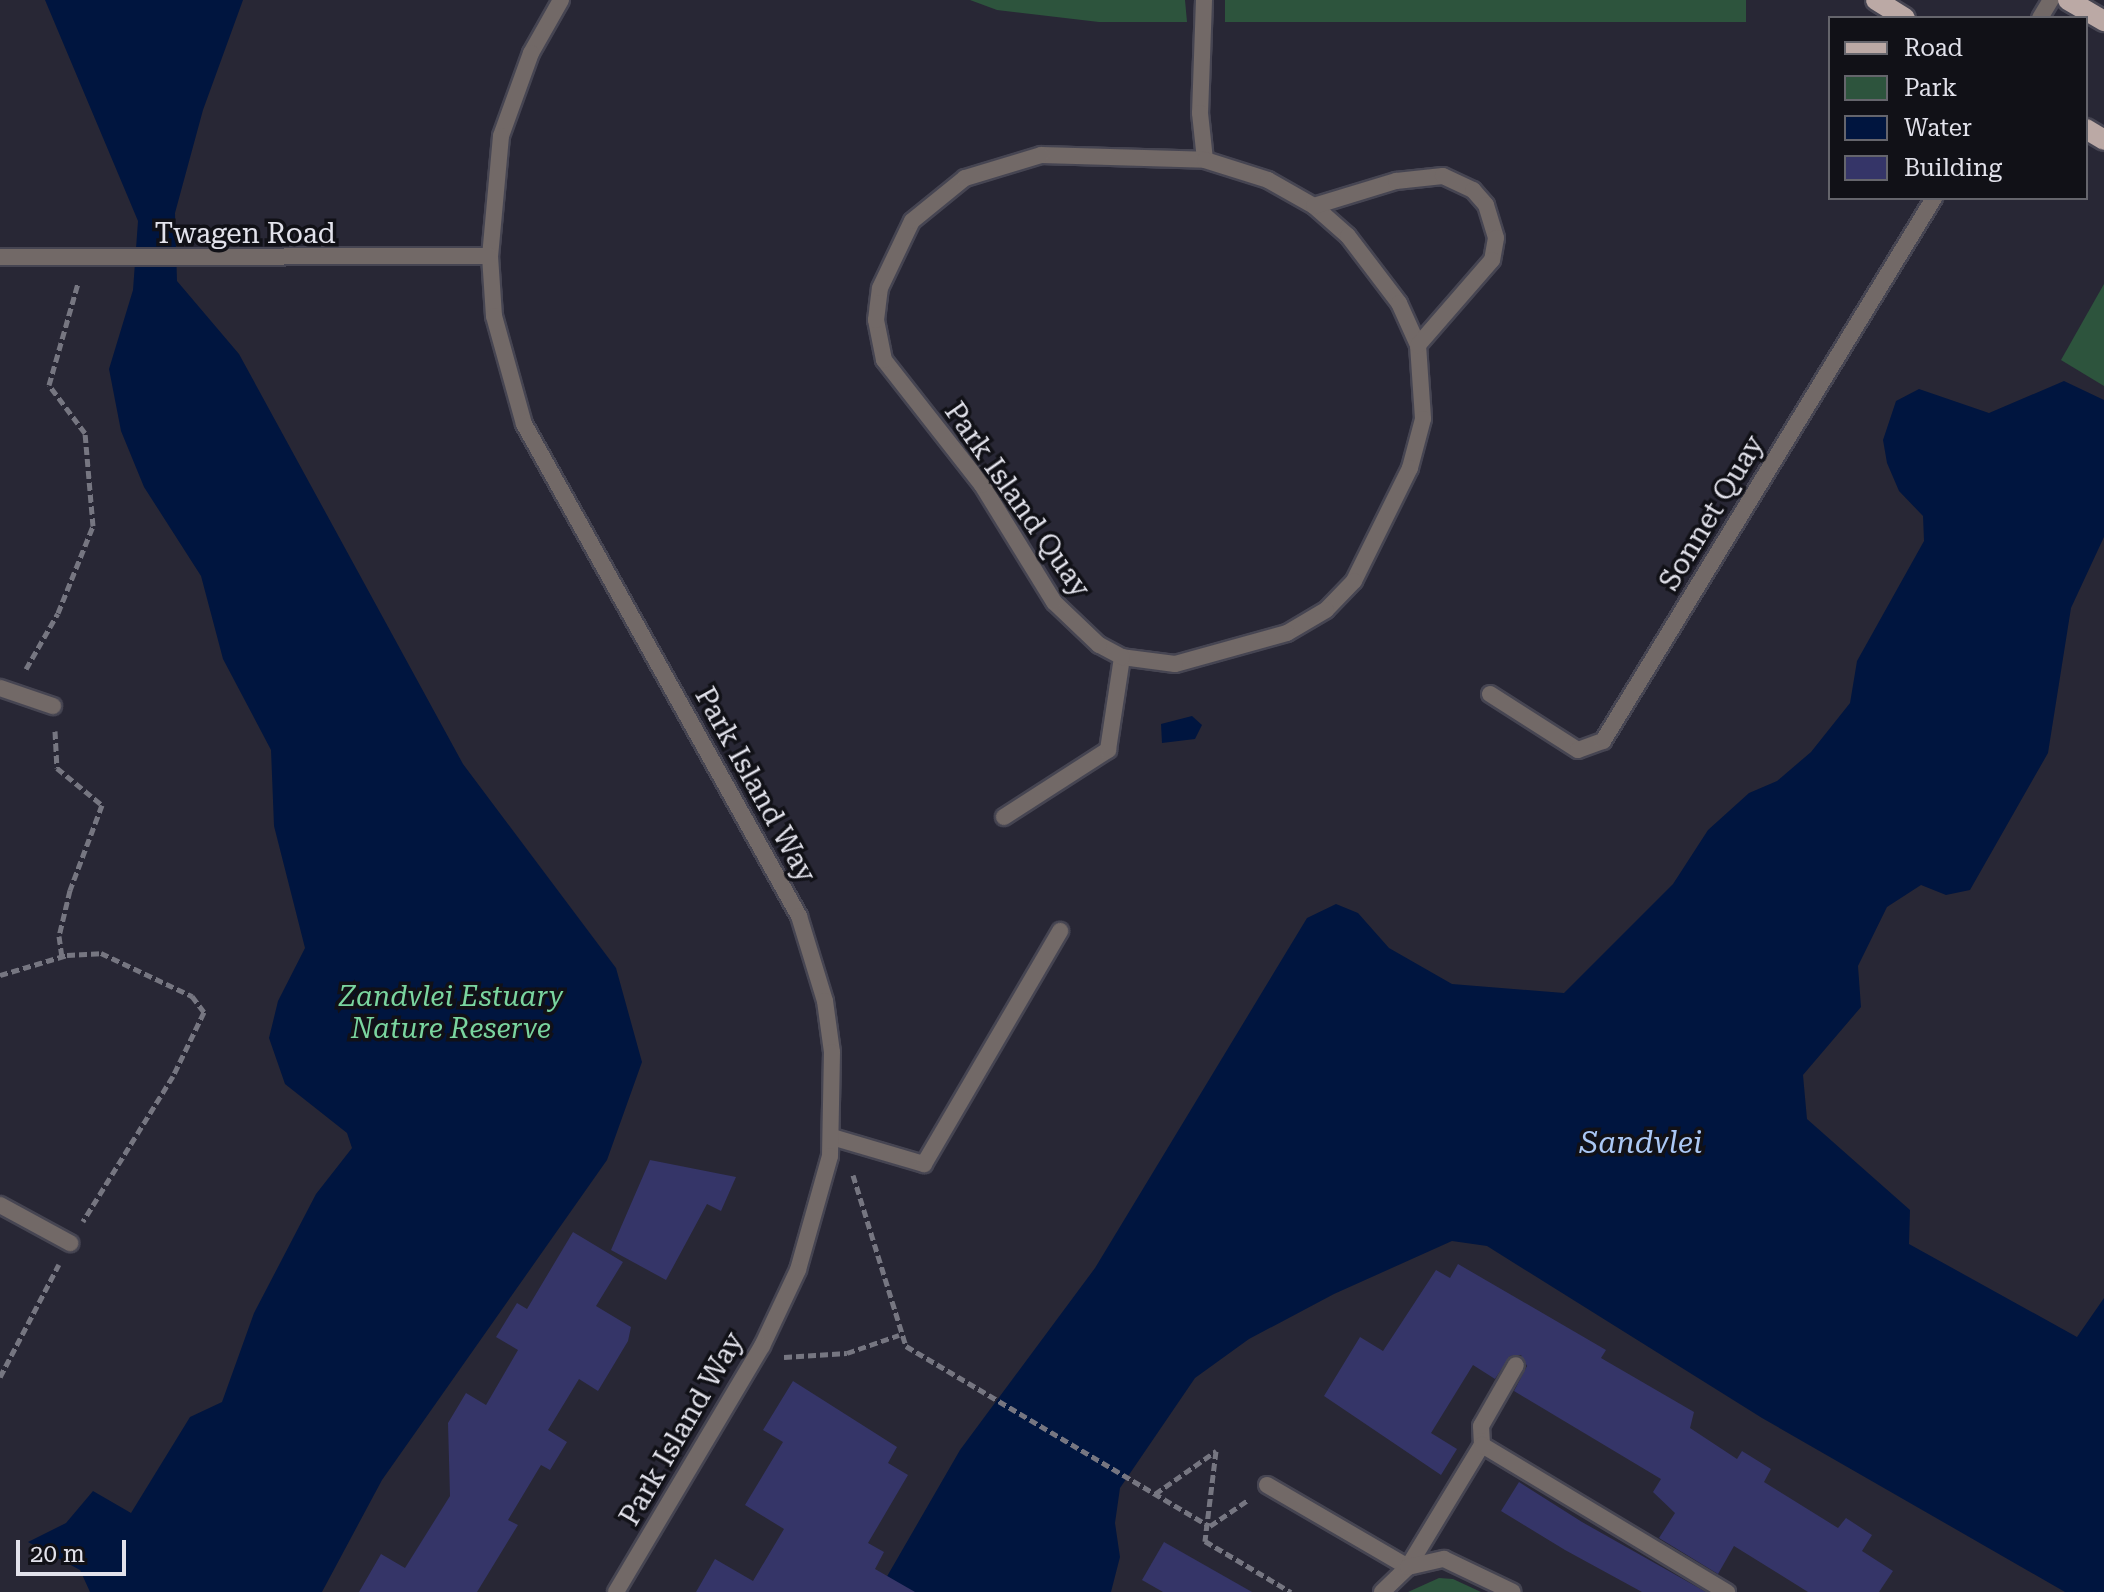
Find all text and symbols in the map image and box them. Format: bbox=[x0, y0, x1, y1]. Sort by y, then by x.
legend bbox=[1828, 16, 2088, 200]
text: Road bbox=[1904, 34, 1963, 62]
text: Park bbox=[1904, 74, 1957, 102]
text: Water bbox=[1904, 114, 1972, 142]
text: Building bbox=[1904, 154, 2002, 182]
street label: Twagen Road bbox=[154, 217, 336, 251]
street label: Park Island Quay bbox=[937, 396, 1097, 604]
street label: Sonnet Quay bbox=[1653, 429, 1771, 597]
street label: Park Island Way bbox=[688, 682, 822, 888]
park label: Zandvlei Estuary Nature Reserve bbox=[339, 980, 563, 1046]
water label: Sandvlei bbox=[1580, 1125, 1702, 1161]
street label: Park Island Way bbox=[613, 1326, 751, 1532]
scale bar bbox=[20, 1524, 130, 1574]
text: 20 m bbox=[30, 1540, 85, 1568]

